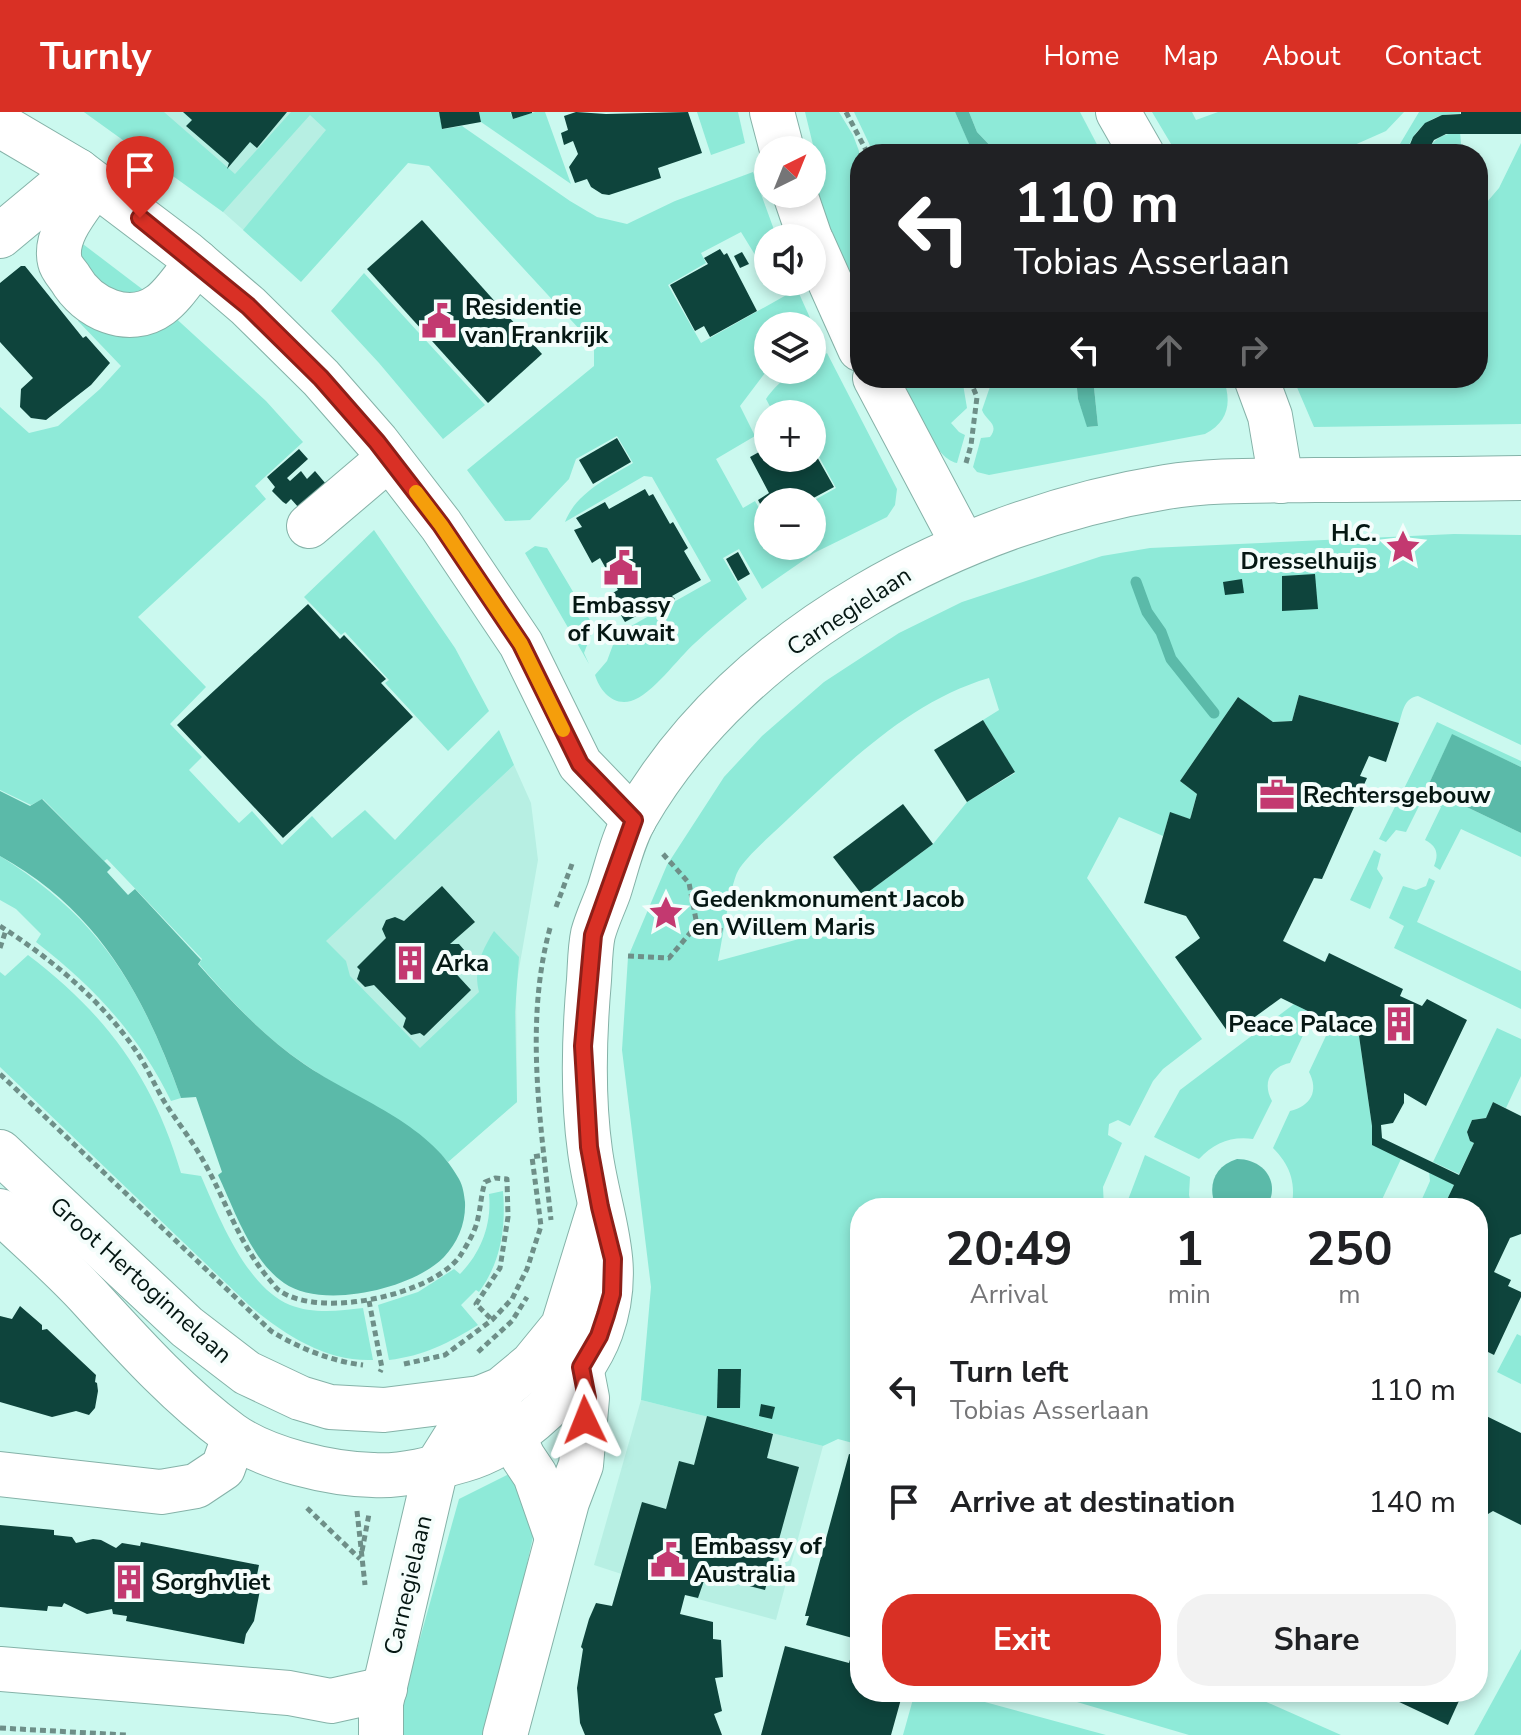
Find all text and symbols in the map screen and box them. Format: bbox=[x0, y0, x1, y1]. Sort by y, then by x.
text: Turnly bbox=[40, 31, 152, 82]
text: Home bbox=[1044, 37, 1119, 75]
text: Map bbox=[1163, 37, 1218, 75]
text: About bbox=[1262, 37, 1340, 75]
text: Contact bbox=[1384, 37, 1481, 75]
pin bbox=[106, 136, 174, 218]
north arrow bbox=[754, 136, 826, 208]
map controls bbox=[754, 136, 826, 560]
icon: arrive bbox=[118, 148, 162, 192]
text: 110 m bbox=[1014, 165, 1179, 242]
icon: left bbox=[882, 176, 986, 280]
button: sound bbox=[754, 224, 826, 296]
text: Tobias Asserlaan bbox=[1014, 238, 1290, 287]
place label: Residentie van Frankrijk bbox=[464, 291, 609, 351]
public building icon: Residentie van Frankrijk bbox=[420, 302, 458, 340]
button: layers bbox=[754, 312, 826, 384]
icon: left bbox=[1063, 328, 1107, 372]
icon: ahead bbox=[1147, 328, 1191, 372]
icon: right bbox=[1231, 328, 1275, 372]
button: + bbox=[754, 400, 826, 472]
button: − bbox=[754, 488, 826, 560]
place label: H.C. Dresselhuijs bbox=[1240, 517, 1377, 577]
place icon: H.C. Dresselhuijs bbox=[1384, 528, 1422, 566]
public building icon: Embassy of Kuwait bbox=[602, 549, 640, 587]
street label: Carnegielaan bbox=[781, 559, 917, 663]
place label: Embassy of Kuwait bbox=[567, 589, 675, 649]
office icon: Rechtersgebouw bbox=[1258, 776, 1296, 814]
place label: Rechtersgebouw bbox=[1303, 779, 1491, 811]
place label: Gedenkmonument Jacob en Willem Maris bbox=[692, 883, 965, 943]
place icon: Gedenkmonument Jacob en Willem Maris bbox=[647, 894, 685, 932]
building icon: Arka bbox=[391, 944, 429, 982]
place label: Arka bbox=[436, 947, 489, 979]
building icon: Peace Palace bbox=[1380, 1005, 1418, 1043]
place label: Peace Palace bbox=[1228, 1008, 1373, 1040]
street label: Groot Hertoginnelaan bbox=[43, 1190, 239, 1370]
text: 20:49 bbox=[945, 1216, 1072, 1282]
text: 1 bbox=[1175, 1216, 1204, 1282]
text: 250 bbox=[1306, 1216, 1393, 1282]
text: Arrival bbox=[970, 1277, 1048, 1312]
text: min bbox=[1168, 1277, 1211, 1312]
text: m bbox=[1338, 1277, 1361, 1312]
text: Turn left bbox=[950, 1352, 1068, 1393]
icon: left bbox=[882, 1368, 926, 1412]
text: 110 m bbox=[1369, 1370, 1456, 1411]
position arrow bbox=[543, 1378, 627, 1462]
text: Tobias Asserlaan bbox=[950, 1393, 1149, 1428]
icon: arrive bbox=[882, 1480, 926, 1524]
text: Arrive at destination bbox=[950, 1482, 1235, 1523]
text: 140 m bbox=[1369, 1482, 1456, 1523]
street label: Carnegielaan bbox=[376, 1512, 440, 1658]
place label: Embassy of Australia bbox=[694, 1530, 823, 1590]
public building icon: Embassy of Australia bbox=[649, 1541, 687, 1579]
building icon: Sorghvliet bbox=[110, 1563, 148, 1601]
place label: Sorghvliet bbox=[155, 1566, 271, 1598]
button: Exit bbox=[882, 1594, 1161, 1686]
button: Share bbox=[1177, 1594, 1456, 1686]

